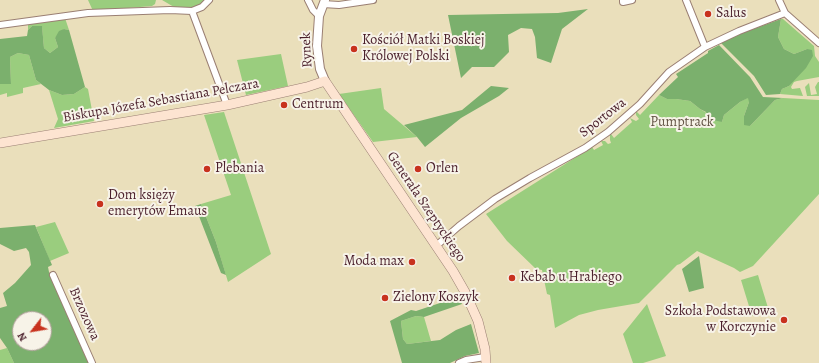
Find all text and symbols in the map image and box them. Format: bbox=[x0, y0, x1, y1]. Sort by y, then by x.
place label: Salus bbox=[716, 6, 746, 22]
marker: Salus bbox=[703, 9, 713, 19]
street label: Rynek bbox=[298, 32, 316, 68]
place label: Kościół Matki Boskiej Królowej Polski bbox=[362, 33, 484, 66]
marker: Kościół Matki Boskiej Królowej Polski bbox=[349, 44, 359, 54]
street label: Biskupa Józefa Sebastiana Pelczara bbox=[62, 75, 260, 127]
street label: Sportowa bbox=[576, 95, 630, 141]
place label: Centrum bbox=[292, 97, 344, 113]
marker: Centrum bbox=[279, 100, 289, 110]
park label: Pumptrack bbox=[650, 115, 714, 131]
street label: Generała Szeptyckiego bbox=[383, 149, 469, 265]
place label: Plebania bbox=[215, 161, 264, 177]
place label: Orlen bbox=[426, 161, 458, 177]
marker: Plebania bbox=[202, 164, 212, 174]
marker: Orlen bbox=[413, 164, 423, 174]
place label: Dom księży emerytów Emaus bbox=[108, 188, 207, 220]
marker: Dom księży emerytów Emaus bbox=[95, 199, 105, 209]
place label: Moda max bbox=[344, 254, 404, 270]
marker: Moda max bbox=[407, 257, 417, 267]
place label: Kebab u Hrabiego bbox=[520, 270, 622, 286]
marker: Kebab u Hrabiego bbox=[507, 273, 517, 283]
street label: Brzozowa bbox=[65, 285, 103, 343]
place label: Zielony Koszyk bbox=[393, 290, 479, 306]
marker: Zielony Koszyk bbox=[380, 293, 390, 303]
place label: Szkoła Podstawowa w Korczynie bbox=[665, 304, 776, 336]
north arrow bbox=[12, 311, 52, 351]
marker: Szkoła Podstawowa w Korczynie bbox=[779, 315, 789, 325]
text: N bbox=[14, 330, 31, 344]

